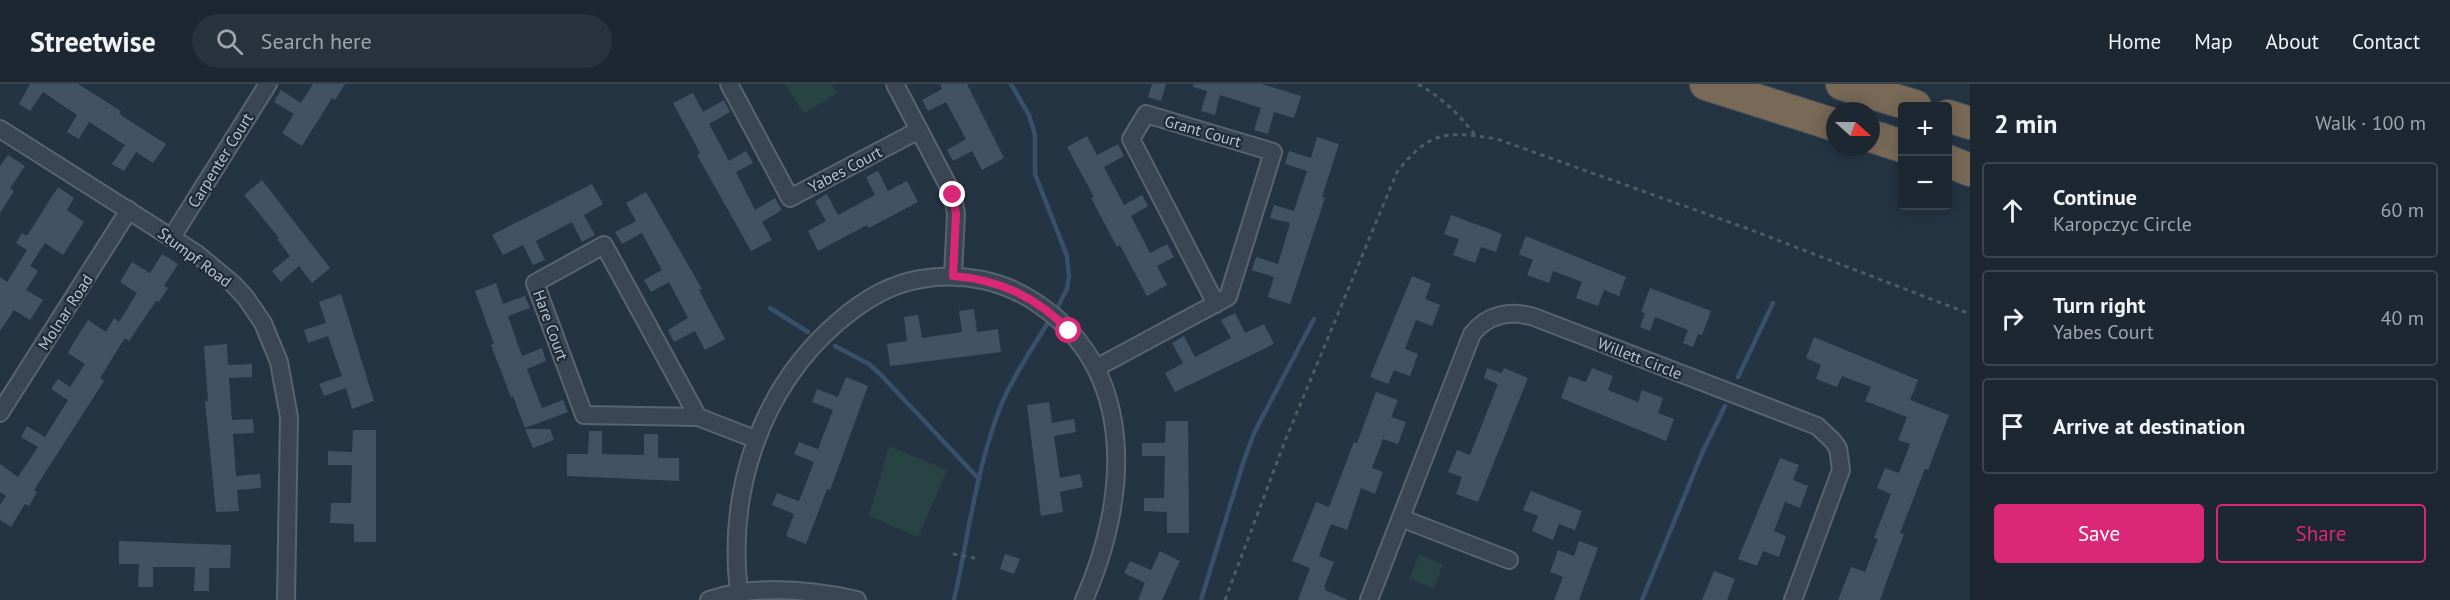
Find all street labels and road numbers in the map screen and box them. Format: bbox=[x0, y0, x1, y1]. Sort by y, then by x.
street label: Carpenter Court bbox=[183, 108, 257, 211]
street label: Grant Court bbox=[1162, 111, 1244, 152]
street label: Yabes Court bbox=[805, 141, 886, 197]
street label: Stumpf Road bbox=[154, 223, 236, 291]
street label: Molnar Road bbox=[33, 270, 97, 354]
street label: Hare Court bbox=[529, 287, 573, 364]
street label: Willett Circle bbox=[1595, 333, 1685, 383]

